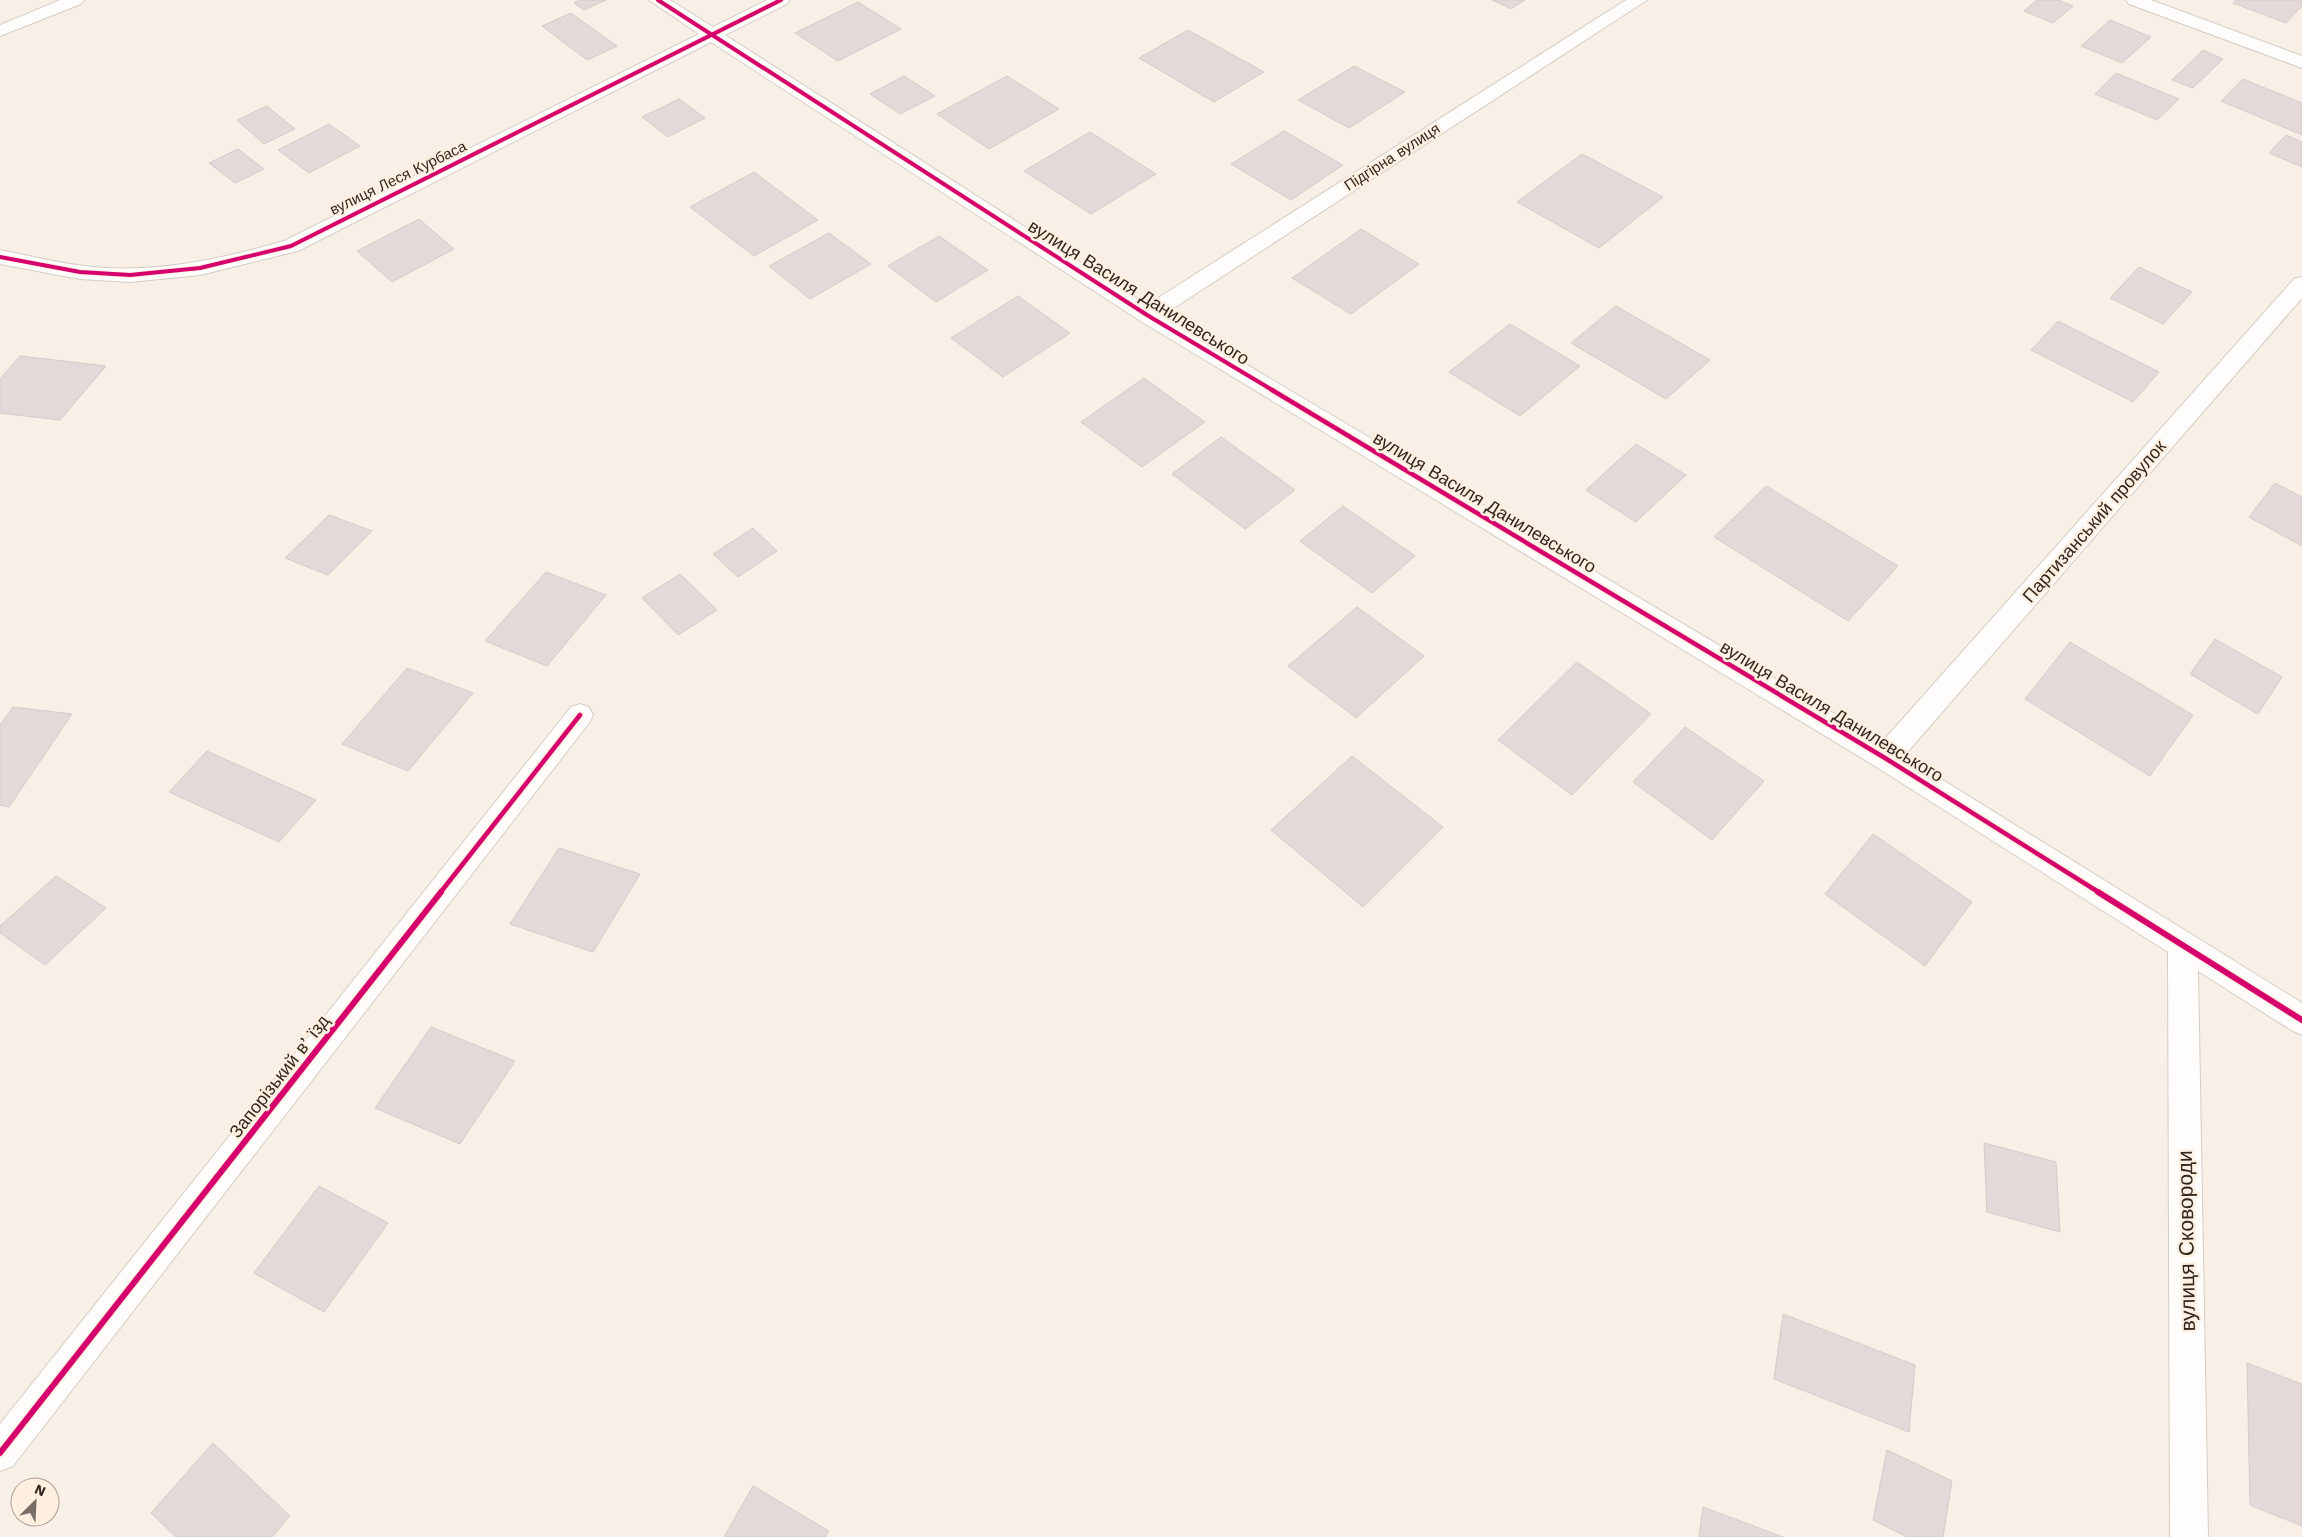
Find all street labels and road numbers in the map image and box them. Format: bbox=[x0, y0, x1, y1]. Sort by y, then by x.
street label: Підгірна вулиця bbox=[1341, 119, 1443, 195]
street label: вулиця Леся Курбаса bbox=[327, 137, 470, 219]
street label: вулиця Василя Данилевського bbox=[1025, 215, 1253, 369]
street label: вулиця Василя Данилевського bbox=[1370, 427, 1600, 577]
street label: Партизанський провулок bbox=[2018, 436, 2170, 606]
street label: вулиця Василя Данилевського bbox=[1717, 636, 1947, 786]
street label: Запорізький вʼїзд bbox=[225, 1010, 334, 1142]
street label: вулиця Сковороди bbox=[2172, 1150, 2200, 1332]

